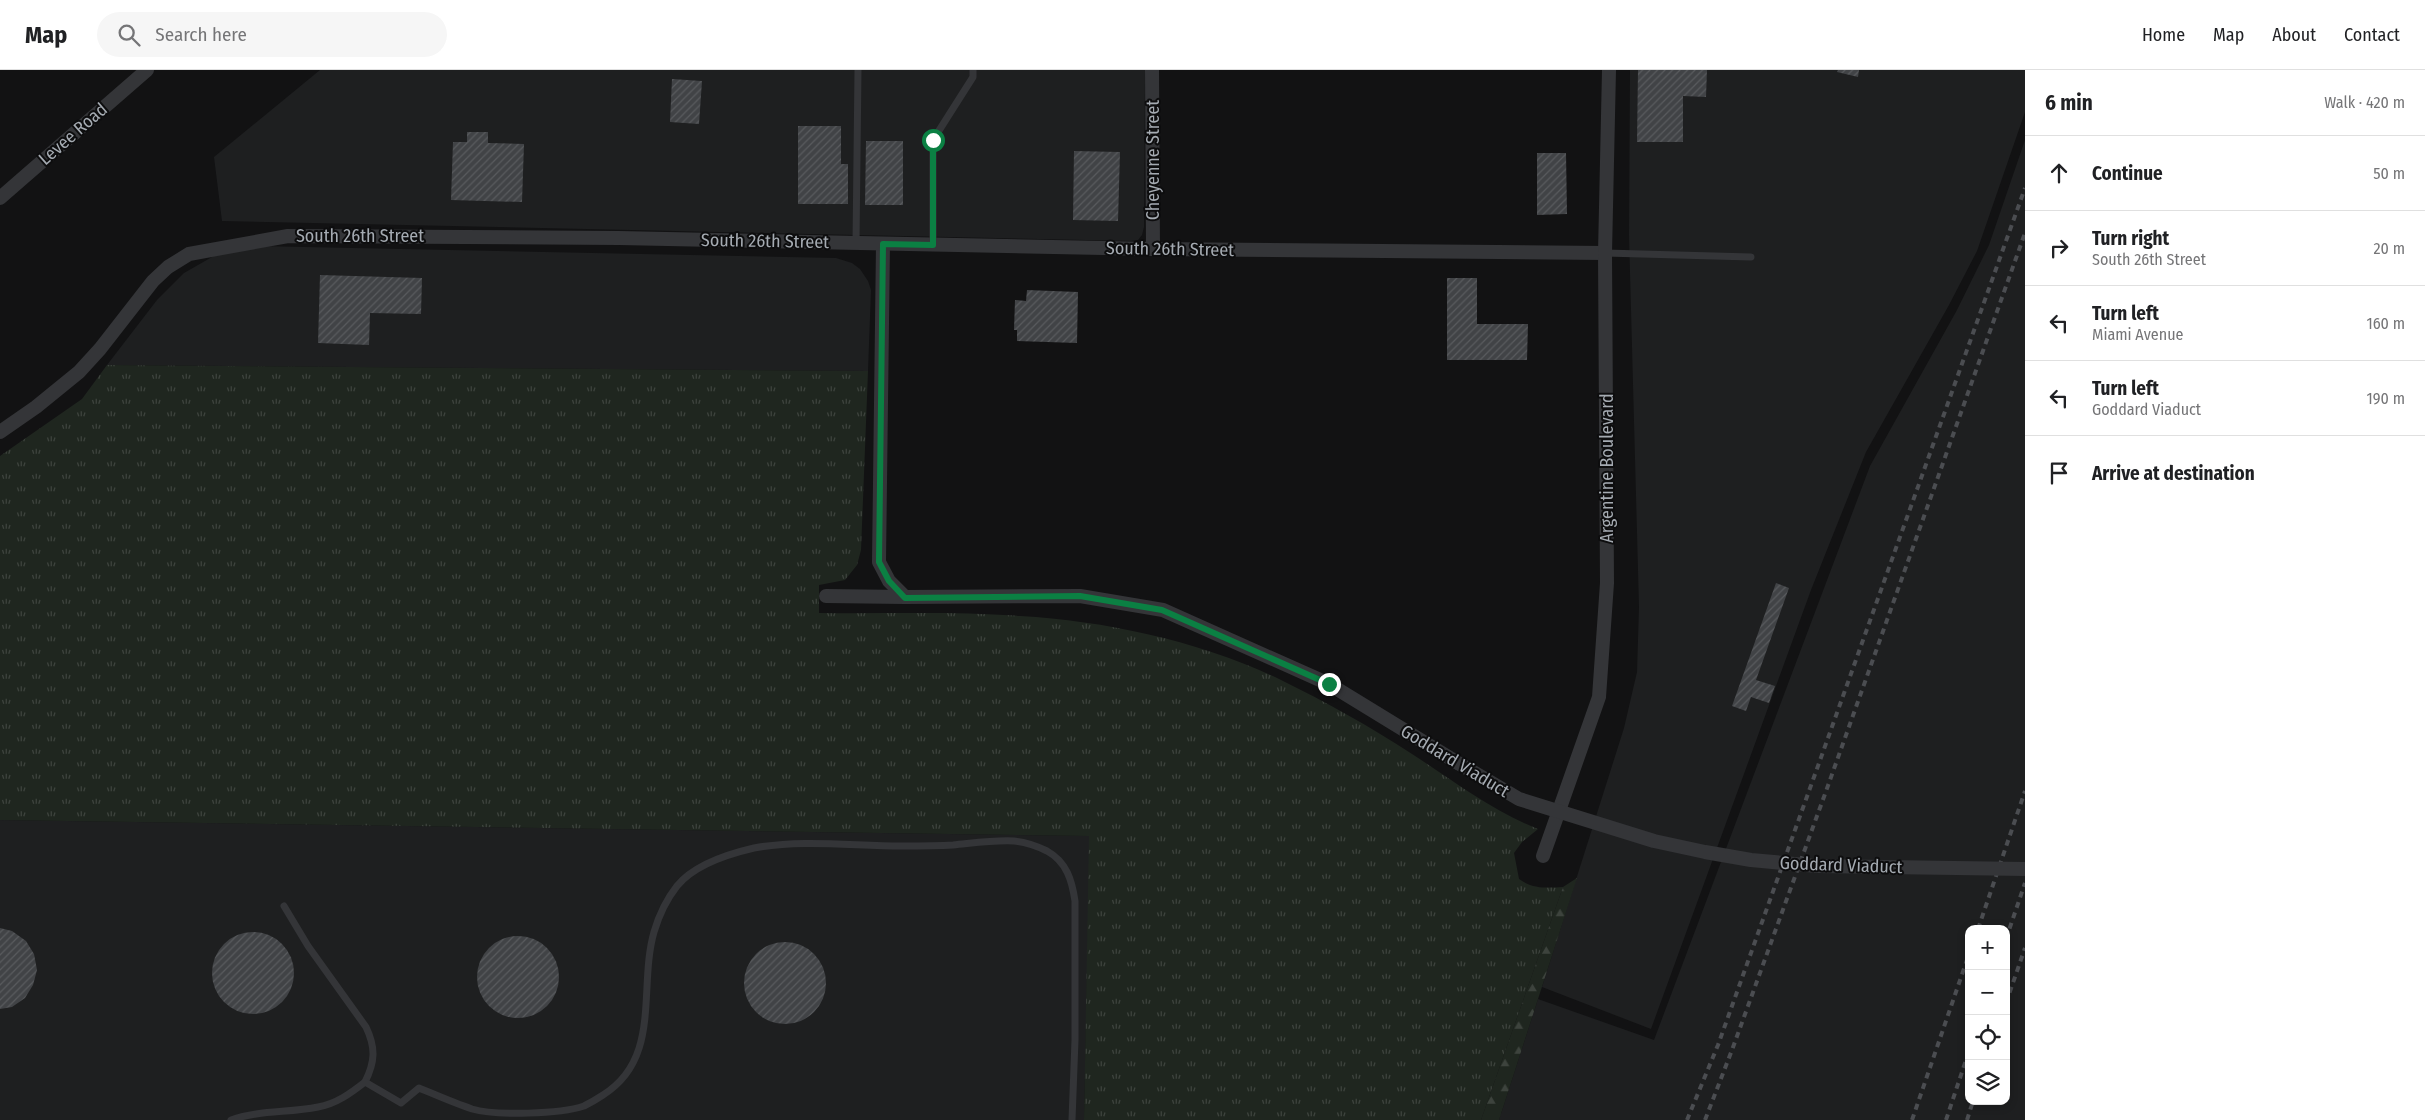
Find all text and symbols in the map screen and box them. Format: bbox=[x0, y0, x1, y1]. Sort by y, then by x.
search box bbox=[97, 12, 447, 57]
text: Map bbox=[25, 21, 67, 49]
icon: search bbox=[115, 21, 143, 49]
text: Search here bbox=[155, 23, 247, 46]
text: Home bbox=[2142, 24, 2185, 46]
text: Map bbox=[2213, 24, 2244, 46]
text: About bbox=[2272, 24, 2316, 46]
text: Contact bbox=[2344, 24, 2400, 46]
text: 6 min bbox=[2045, 90, 2093, 116]
text: Walk · 420 m bbox=[2324, 93, 2405, 112]
street label: Levee Road bbox=[34, 98, 112, 170]
street label: Cheyenne Street bbox=[1142, 100, 1164, 220]
route start bbox=[922, 129, 945, 152]
icon: ahead bbox=[2045, 159, 2073, 187]
text: Continue bbox=[2092, 162, 2163, 185]
text: 50 m bbox=[2373, 164, 2405, 183]
street label: South 26th Street bbox=[296, 225, 424, 247]
text: Turn right bbox=[2092, 227, 2169, 250]
street label: South 26th Street bbox=[701, 229, 829, 253]
icon: right bbox=[2045, 234, 2073, 262]
street label: South 26th Street bbox=[1106, 237, 1234, 261]
text: 20 m bbox=[2374, 239, 2405, 258]
text: South 26th Street bbox=[2092, 250, 2206, 269]
text: Turn left bbox=[2092, 302, 2159, 325]
icon: left bbox=[2045, 309, 2073, 337]
text: 160 m bbox=[2366, 314, 2405, 333]
text: Miami Avenue bbox=[2092, 325, 2183, 344]
text: Turn left bbox=[2092, 377, 2159, 400]
icon: left bbox=[2045, 384, 2073, 412]
text: 190 m bbox=[2367, 389, 2405, 408]
street label: Argentine Boulevard bbox=[1596, 393, 1618, 543]
text: Goddard Viaduct bbox=[2092, 400, 2201, 419]
icon: arrive bbox=[2045, 459, 2073, 487]
text: Arrive at destination bbox=[2092, 462, 2255, 485]
route end bbox=[1318, 673, 1341, 696]
street label: Goddard Viaduct bbox=[1397, 720, 1513, 802]
street label: Goddard Viaduct bbox=[1779, 852, 1903, 878]
map controls bbox=[1965, 925, 2010, 1105]
button: + bbox=[1965, 925, 2010, 970]
button: − bbox=[1965, 970, 2010, 1015]
button: locate bbox=[1965, 1015, 2010, 1060]
button: layers bbox=[1965, 1060, 2010, 1105]

